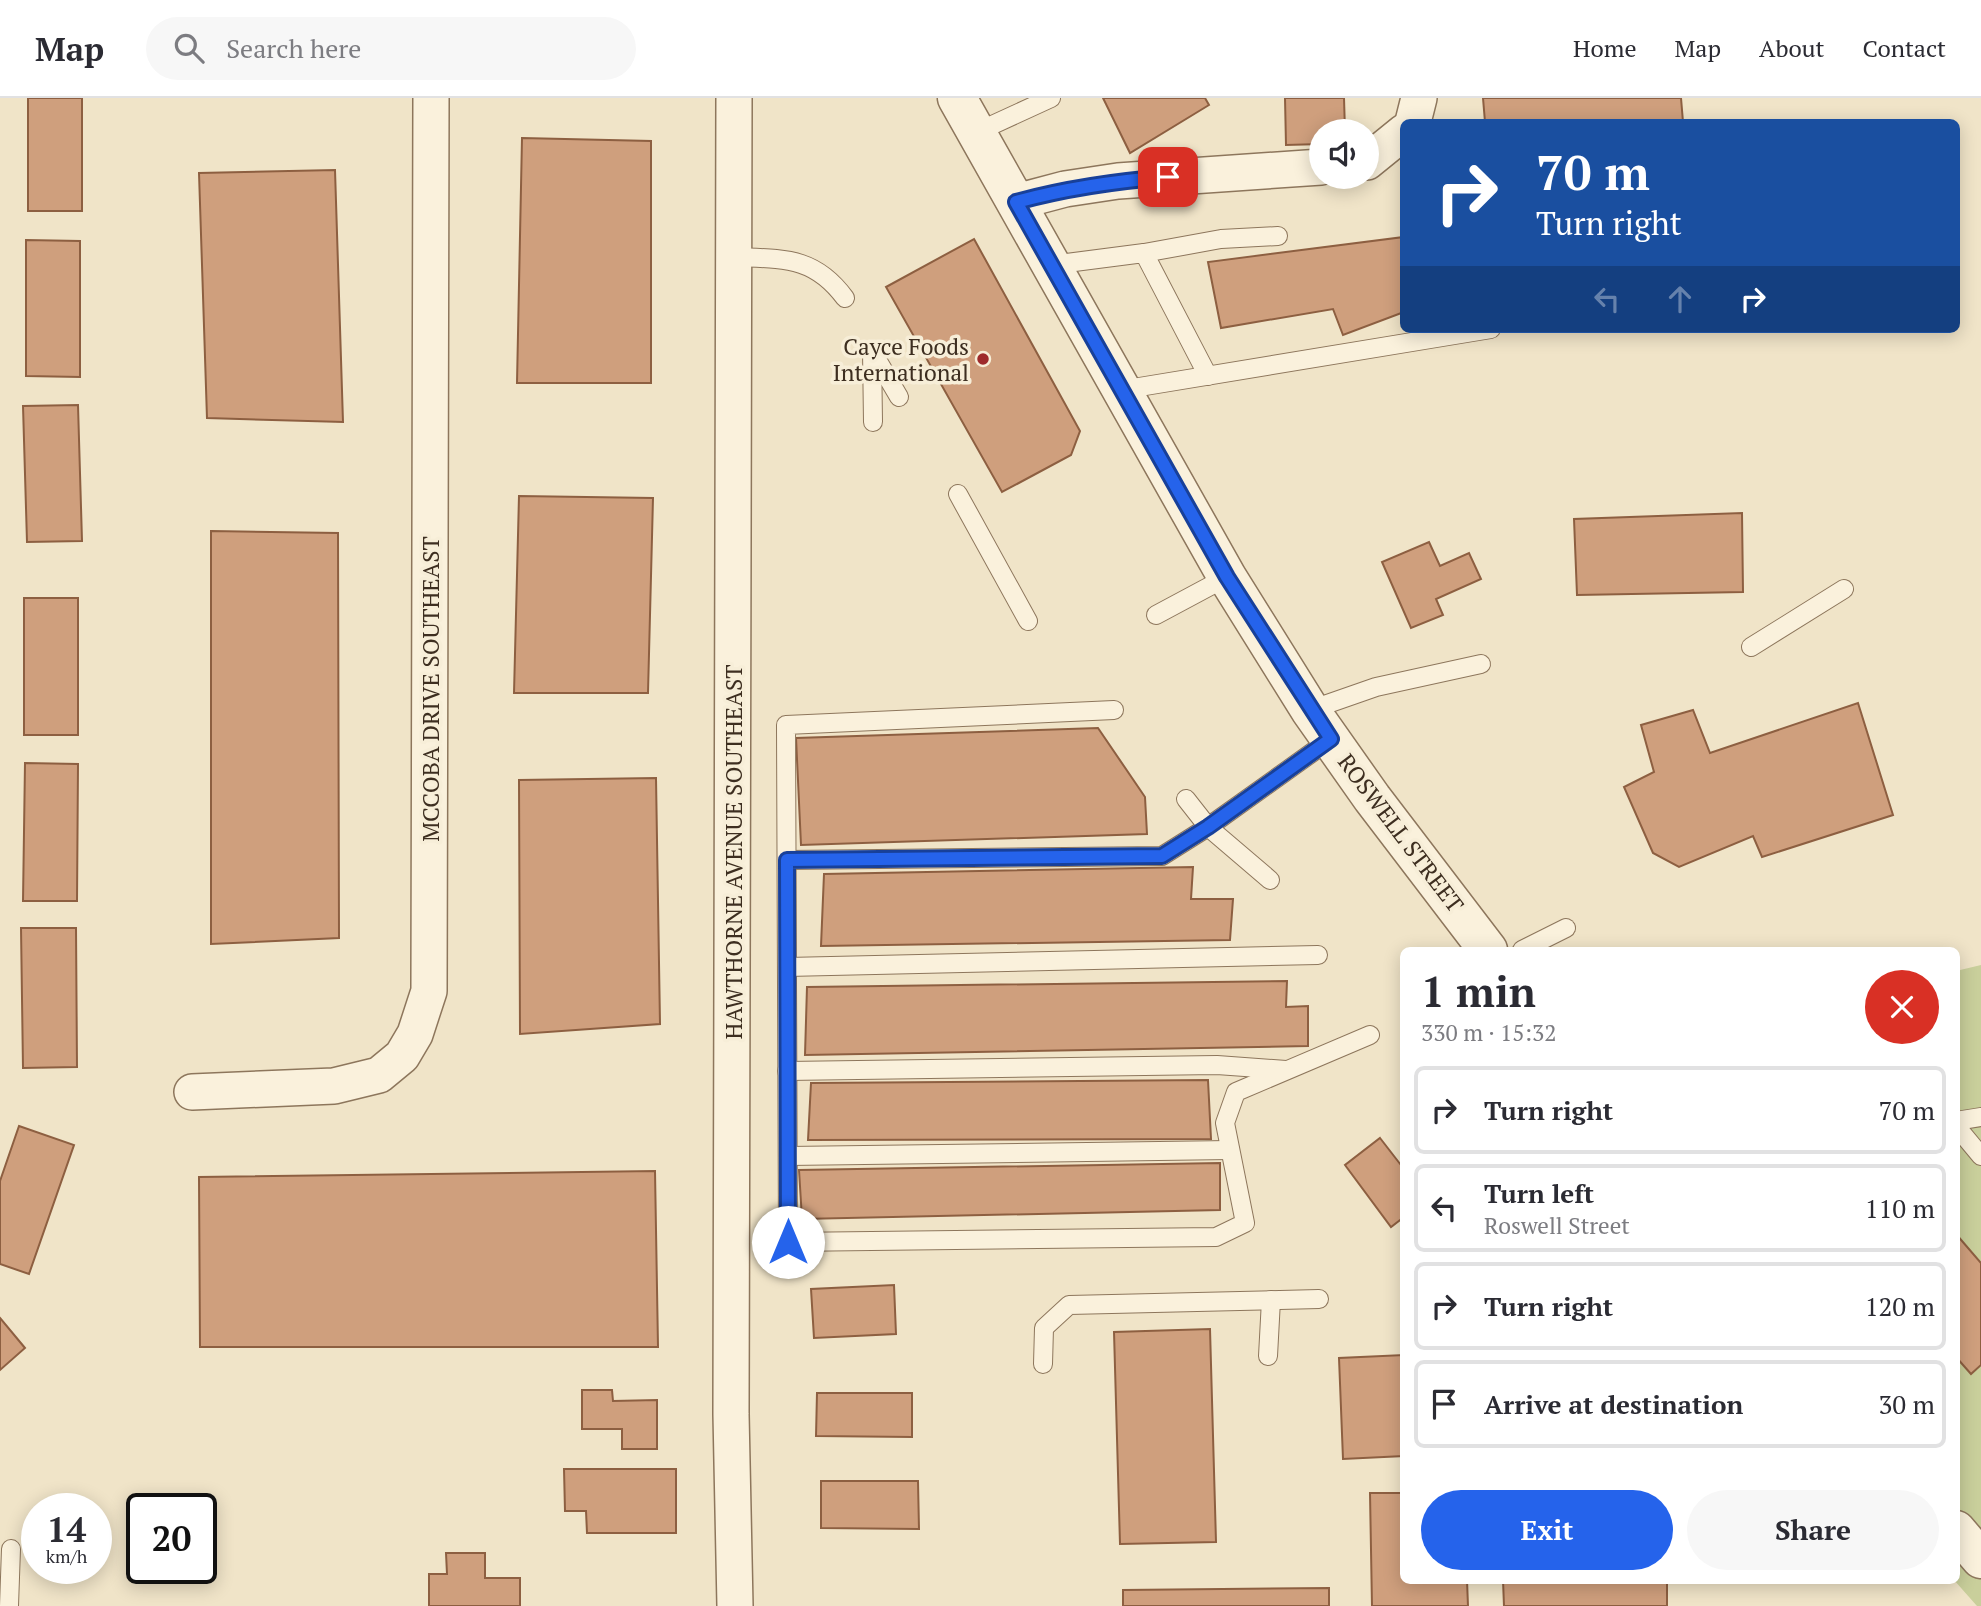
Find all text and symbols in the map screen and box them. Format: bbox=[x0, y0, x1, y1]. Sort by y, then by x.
search box bbox=[146, 17, 636, 80]
text: Map bbox=[35, 27, 104, 70]
icon: search bbox=[170, 29, 208, 67]
text: Search here bbox=[226, 31, 361, 65]
text: Home bbox=[1573, 32, 1637, 64]
text: Map bbox=[1675, 32, 1721, 64]
text: About bbox=[1759, 32, 1825, 64]
text: Contact bbox=[1863, 32, 1946, 64]
map controls bbox=[1309, 119, 1379, 189]
button: sound bbox=[1309, 119, 1379, 189]
text: 70 m bbox=[1536, 139, 1650, 204]
pin bbox=[1138, 147, 1198, 207]
icon: right bbox=[1421, 147, 1512, 238]
icon: arrive bbox=[1149, 158, 1187, 196]
text: Turn right bbox=[1536, 202, 1682, 244]
icon: left bbox=[1588, 280, 1626, 318]
icon: ahead bbox=[1661, 280, 1699, 318]
icon: right bbox=[1734, 280, 1772, 318]
place label: Cayce Foods International bbox=[833, 331, 969, 388]
marker: Cayce Foods International bbox=[975, 351, 991, 367]
street label: MCCOBA DRIVE SOUTHEAST bbox=[415, 536, 446, 842]
street label: HAWTHORNE AVENUE SOUTHEAST bbox=[718, 664, 749, 1040]
street label: ROSWELL STREET bbox=[1331, 747, 1471, 919]
text: 1 min bbox=[1421, 963, 1536, 1019]
button: close bbox=[1865, 970, 1939, 1044]
text: 330 m · 15:32 bbox=[1421, 1017, 1556, 1048]
icon: right bbox=[1425, 1091, 1463, 1129]
text: Turn right bbox=[1484, 1093, 1613, 1127]
text: 70 m bbox=[1879, 1093, 1935, 1127]
text: Turn left bbox=[1484, 1176, 1594, 1210]
icon: left bbox=[1425, 1189, 1463, 1227]
text: 110 m bbox=[1865, 1191, 1935, 1225]
position arrow bbox=[751, 1205, 825, 1279]
text: Roswell Street bbox=[1484, 1210, 1630, 1241]
icon: right bbox=[1425, 1287, 1463, 1325]
text: Turn right bbox=[1484, 1289, 1613, 1323]
text: 120 m bbox=[1865, 1289, 1935, 1323]
icon: arrive bbox=[1425, 1385, 1463, 1423]
text: Arrive at destination bbox=[1484, 1387, 1743, 1421]
text: 30 m bbox=[1879, 1387, 1935, 1421]
button: Exit bbox=[1421, 1490, 1673, 1570]
button: Share bbox=[1687, 1490, 1939, 1570]
speed limit sign: 20 bbox=[126, 1493, 217, 1584]
text: 14 bbox=[47, 1506, 86, 1552]
text: km/h bbox=[46, 1544, 87, 1568]

